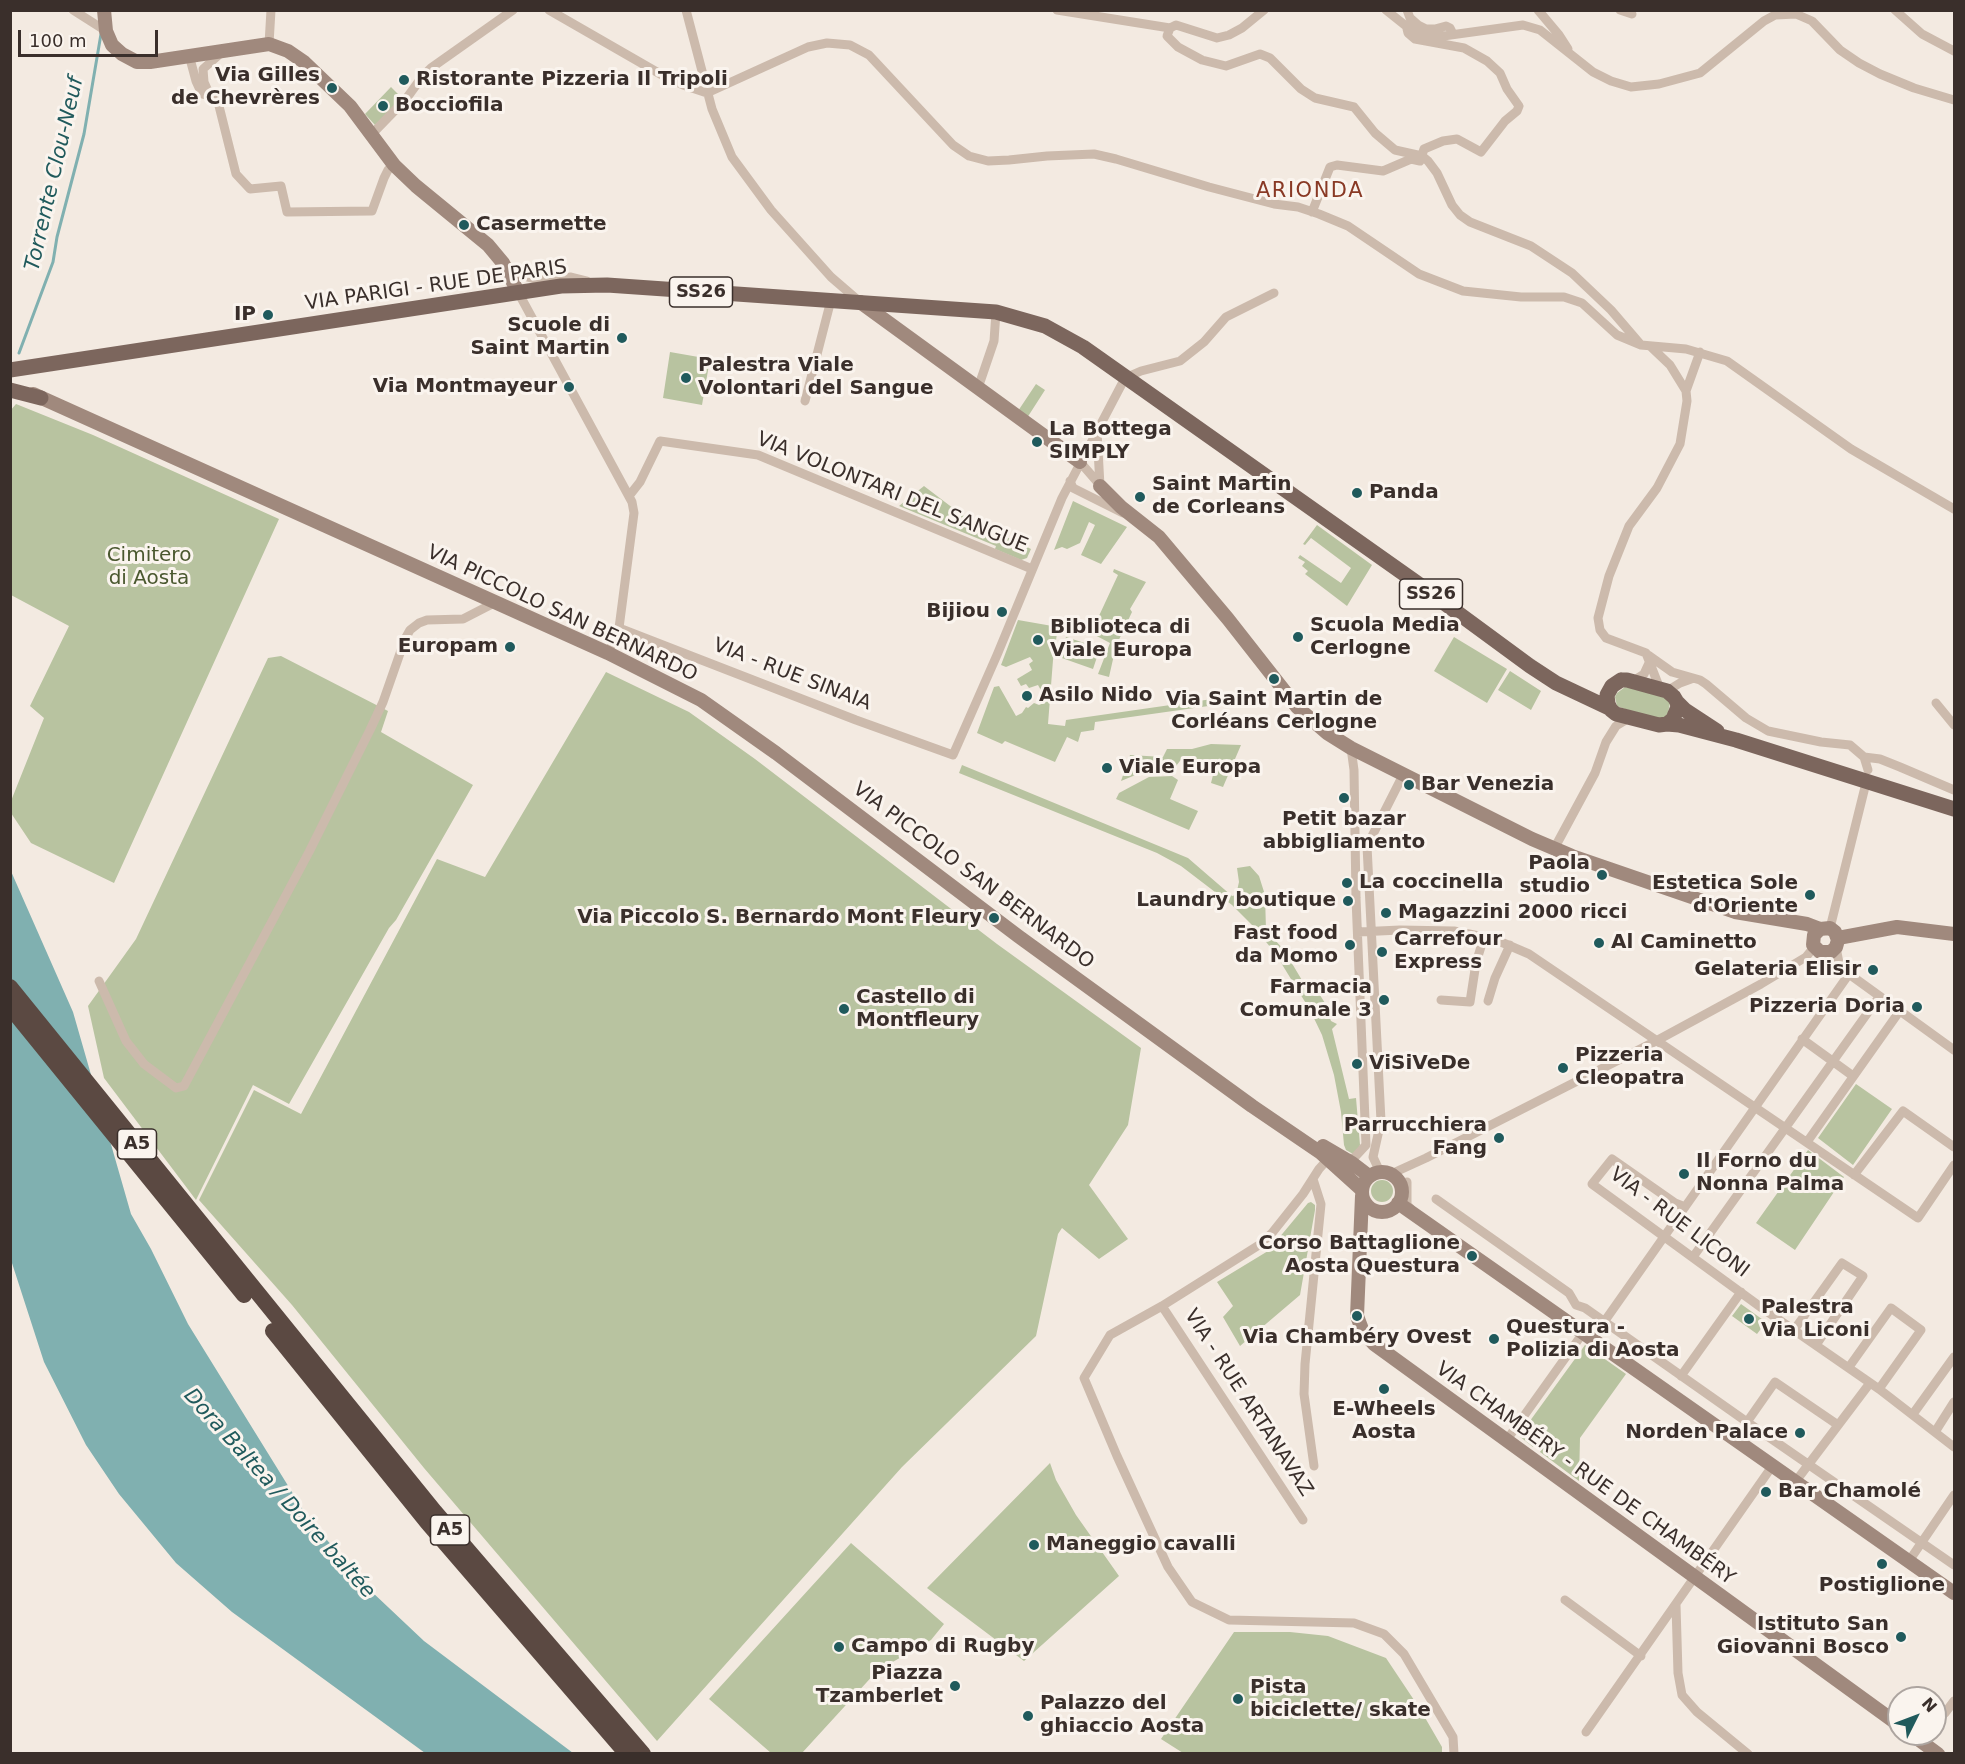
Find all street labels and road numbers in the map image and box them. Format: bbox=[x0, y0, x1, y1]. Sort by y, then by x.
street label: VIA PARIGI - RUE DE PARIS bbox=[304, 256, 568, 316]
road number: SS26 bbox=[670, 277, 732, 307]
street label: VIA VOLONTARI DEL SANGUE bbox=[753, 427, 1031, 559]
street label: VIA PICCOLO SAN BERNARDO bbox=[423, 541, 701, 687]
road number: SS26 bbox=[1400, 579, 1462, 609]
street label: VIA - RUE SINAIA bbox=[709, 634, 875, 716]
street label: VIA PICCOLO SAN BERNARDO bbox=[848, 777, 1098, 975]
road number: A5 bbox=[118, 1129, 156, 1159]
street label: VIA - RUE LICONI bbox=[1605, 1163, 1753, 1283]
street label: VIA - RUE ARTANAVAZ bbox=[1178, 1305, 1318, 1501]
street label: VIA CHAMBÉRY - RUE DE CHAMBÉRY bbox=[1431, 1357, 1739, 1591]
road number: A5 bbox=[430, 1515, 470, 1545]

